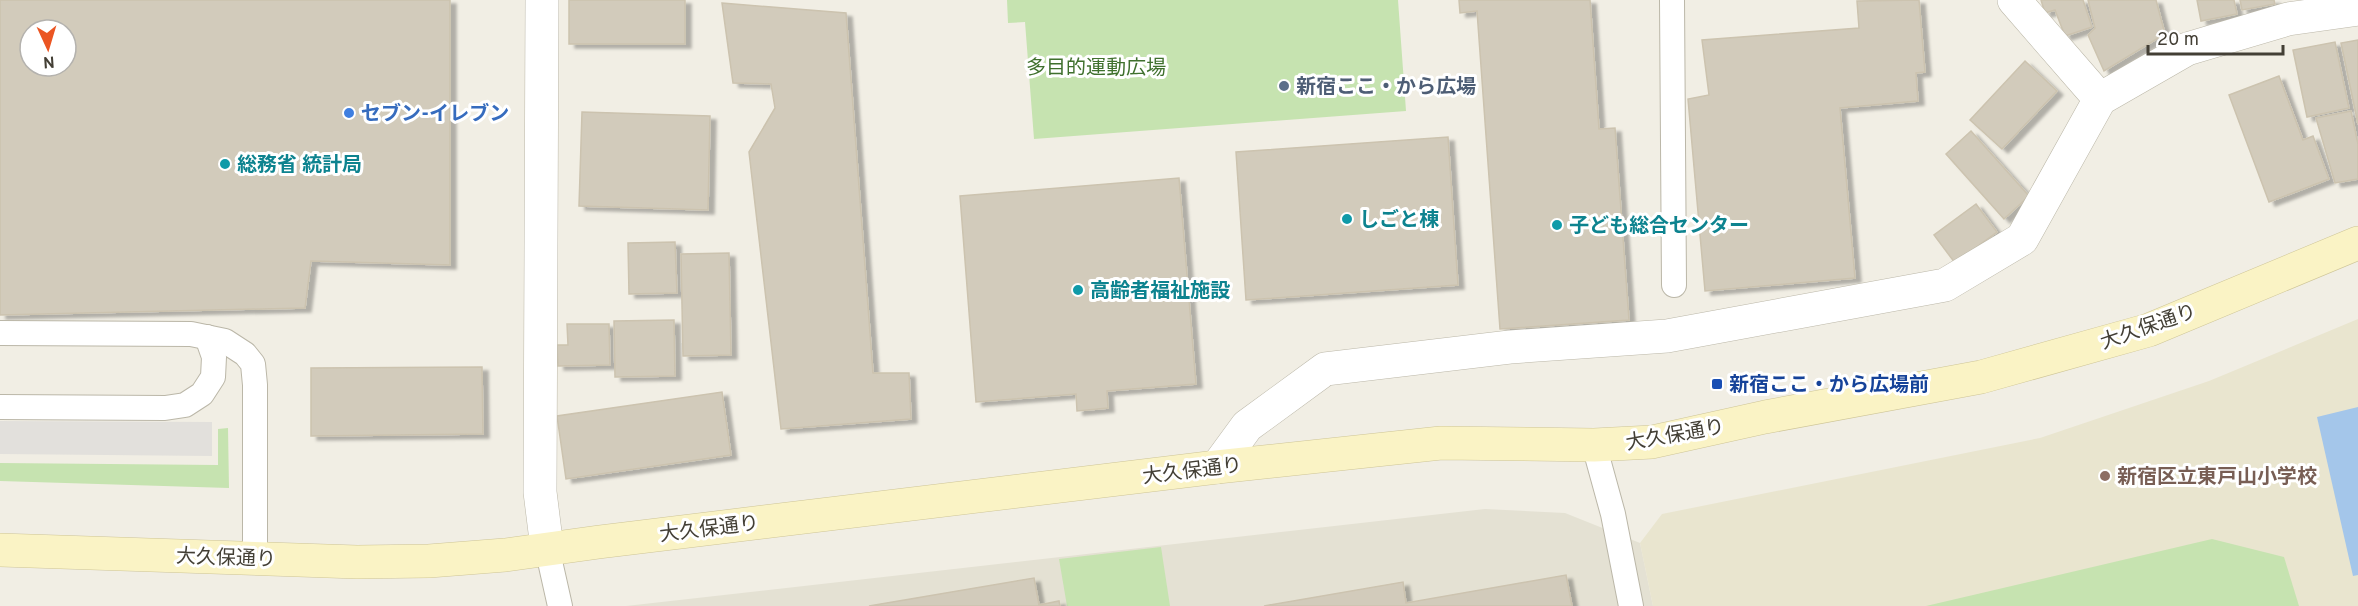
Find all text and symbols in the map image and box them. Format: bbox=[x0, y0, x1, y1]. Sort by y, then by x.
north arrow bbox=[18, 18, 78, 78]
scale bar bbox=[2148, 18, 2283, 56]
text: 20 m bbox=[2157, 29, 2199, 52]
text: N bbox=[42, 51, 55, 71]
park label: 多目的運動広場 bbox=[1026, 56, 1166, 82]
place label: 新宿ここ・から広場 bbox=[1296, 75, 1476, 101]
marker: 新宿ここ・から広場 bbox=[1277, 79, 1291, 93]
place label: セブン-イレブン bbox=[361, 102, 509, 128]
marker: セブン-イレブン bbox=[342, 106, 356, 120]
place label: 総務省 統計局 bbox=[237, 153, 362, 179]
marker: 総務省 統計局 bbox=[218, 157, 232, 171]
place label: しごと棟 bbox=[1359, 208, 1439, 234]
marker: しごと棟 bbox=[1340, 212, 1354, 226]
place label: 子ども総合センター bbox=[1569, 214, 1749, 240]
marker: 子ども総合センター bbox=[1550, 218, 1564, 232]
place label: 高齢者福祉施設 bbox=[1090, 279, 1230, 305]
marker: 高齢者福祉施設 bbox=[1071, 283, 1085, 297]
street label: 大久保通り bbox=[2097, 299, 2200, 356]
place label: 新宿ここ・から広場前 bbox=[1729, 373, 1929, 399]
marker: 新宿ここ・から広場前 bbox=[1710, 377, 1724, 391]
street label: 大久保通り bbox=[1624, 414, 1727, 457]
street label: 大久保通り bbox=[1141, 453, 1243, 491]
place label: 新宿区立東戸山小学校 bbox=[2117, 465, 2317, 491]
marker: 新宿区立東戸山小学校 bbox=[2098, 469, 2112, 483]
street label: 大久保通り bbox=[658, 511, 760, 549]
street label: 大久保通り bbox=[176, 544, 276, 574]

